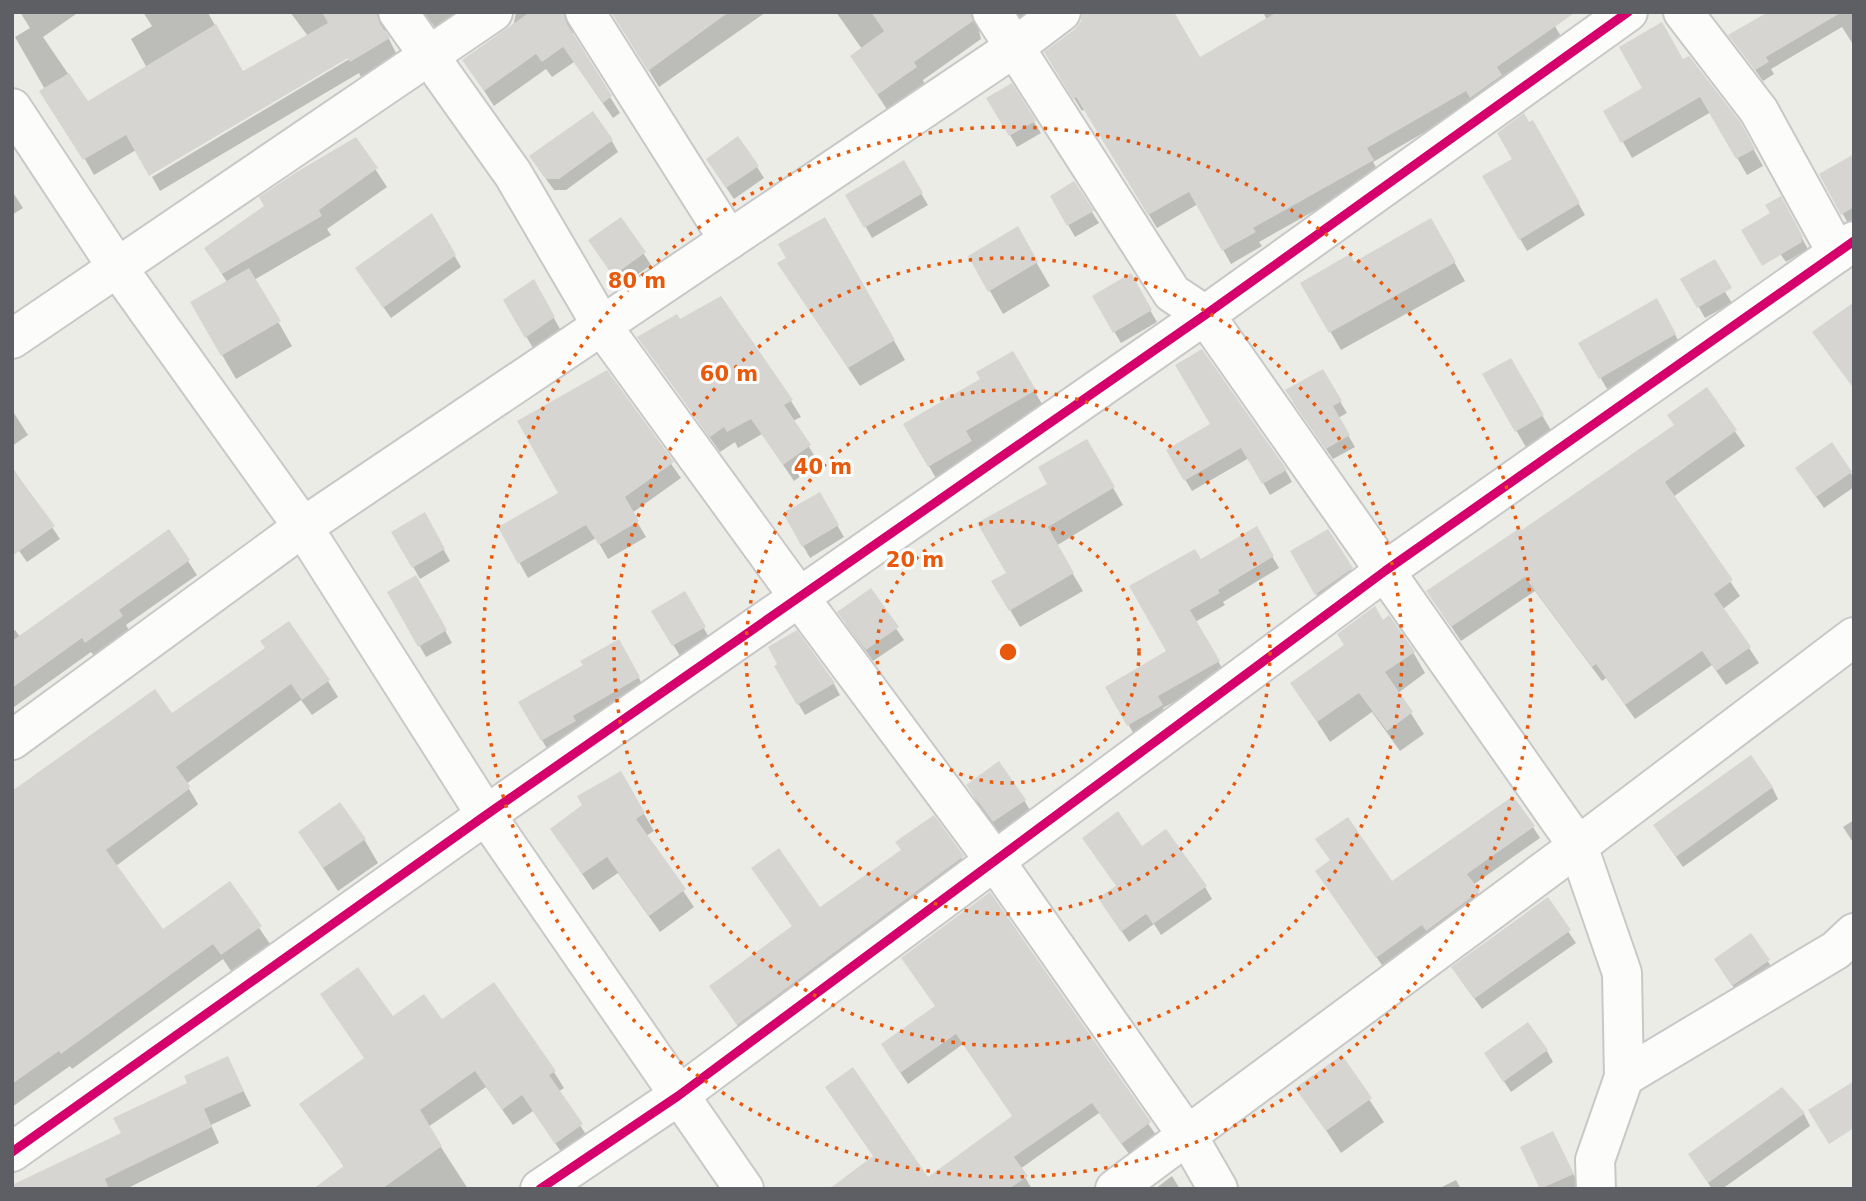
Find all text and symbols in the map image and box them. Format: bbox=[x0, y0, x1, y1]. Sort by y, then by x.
text: 80 m bbox=[608, 269, 666, 293]
text: 60 m bbox=[700, 362, 758, 386]
text: 40 m bbox=[794, 455, 852, 479]
text: 20 m bbox=[886, 548, 944, 572]
centre of rings bbox=[996, 640, 1020, 664]

